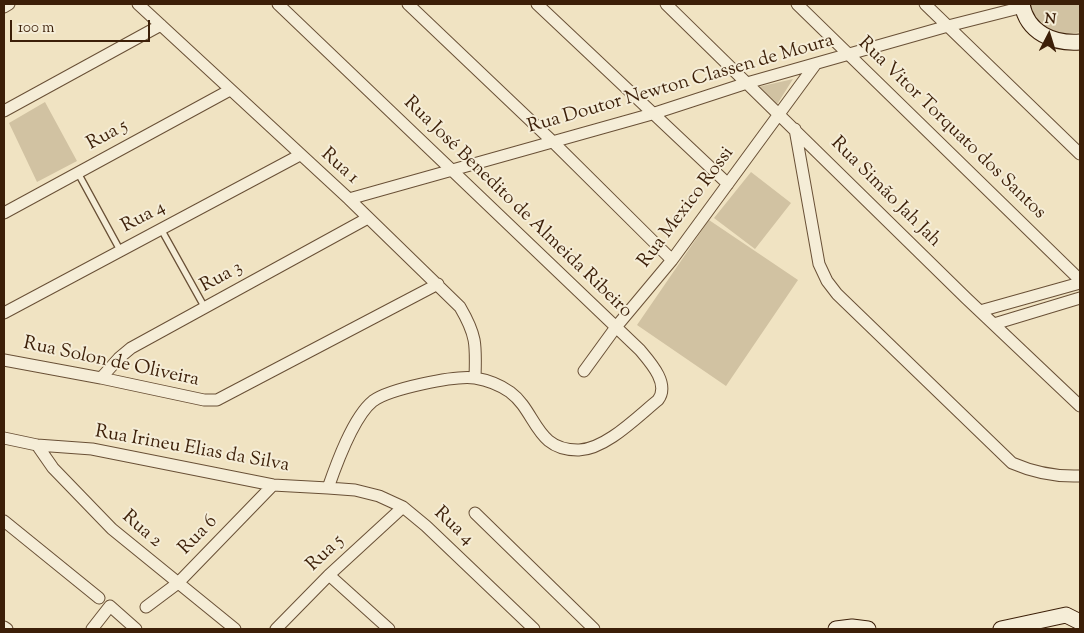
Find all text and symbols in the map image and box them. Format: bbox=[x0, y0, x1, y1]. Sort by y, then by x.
scale bar bbox=[12, 10, 152, 42]
north arrow bbox=[1024, 10, 1074, 60]
text: N bbox=[1044, 10, 1057, 31]
text: 100 m bbox=[18, 18, 54, 39]
street label: Rua Doutor Newton Classen de Moura bbox=[525, 30, 837, 140]
street label: Rua Vitor Torquato dos Santos bbox=[852, 33, 1050, 225]
street label: Rua José Benedito de Almeida Ribeiro bbox=[398, 92, 636, 324]
street label: Rua 5 bbox=[84, 116, 132, 156]
street label: Rua Simão Jah Jah bbox=[825, 133, 945, 253]
street label: Rua Mexico Rossi bbox=[634, 143, 740, 273]
street label: Rua 1 bbox=[315, 144, 363, 190]
street label: Rua 4 bbox=[118, 197, 170, 239]
street label: Rua 3 bbox=[197, 257, 247, 299]
street label: Rua Solon de Oliveira bbox=[21, 333, 201, 393]
street label: Rua Irineu Elias da Silva bbox=[93, 422, 291, 478]
street label: Rua 4 bbox=[428, 503, 478, 551]
street label: Rua 2 bbox=[116, 506, 166, 554]
street label: Rua 6 bbox=[175, 511, 223, 561]
street label: Rua 5 bbox=[302, 531, 350, 577]

